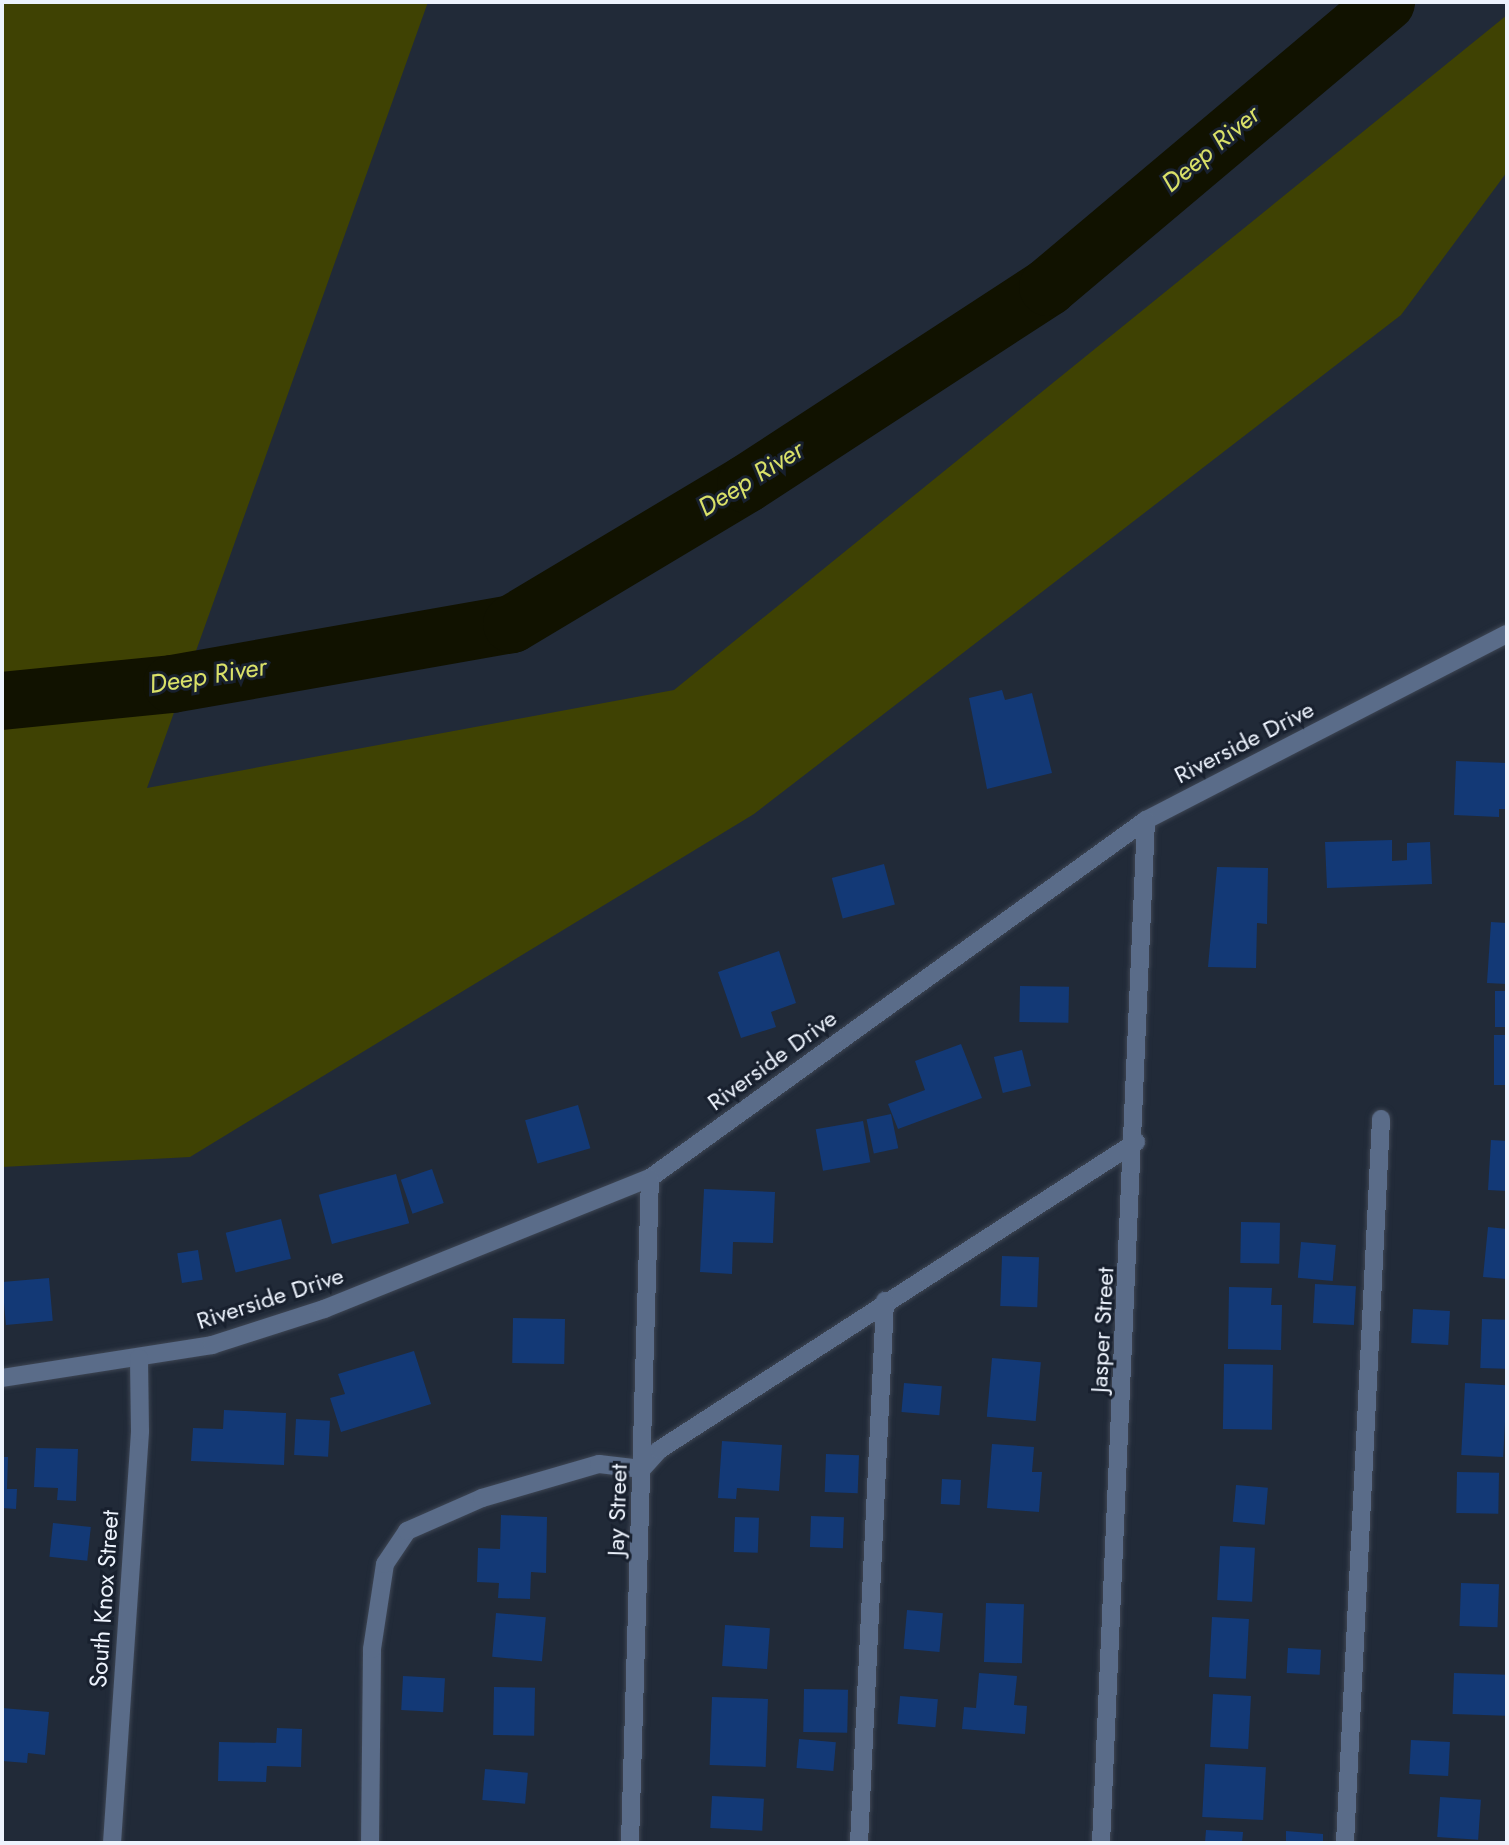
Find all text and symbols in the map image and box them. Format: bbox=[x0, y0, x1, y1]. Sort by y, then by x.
water label: Deep River bbox=[1156, 99, 1266, 199]
water label: Deep River bbox=[693, 434, 809, 524]
water label: Deep River bbox=[147, 651, 269, 701]
street label: Riverside Drive bbox=[1169, 694, 1319, 790]
street label: Riverside Drive bbox=[702, 1003, 842, 1117]
street label: Riverside Drive bbox=[193, 1261, 347, 1335]
street label: Jasper Street bbox=[1084, 1266, 1120, 1394]
street label: Jay Street bbox=[601, 1463, 633, 1557]
street label: South Knox Street bbox=[83, 1509, 125, 1689]

